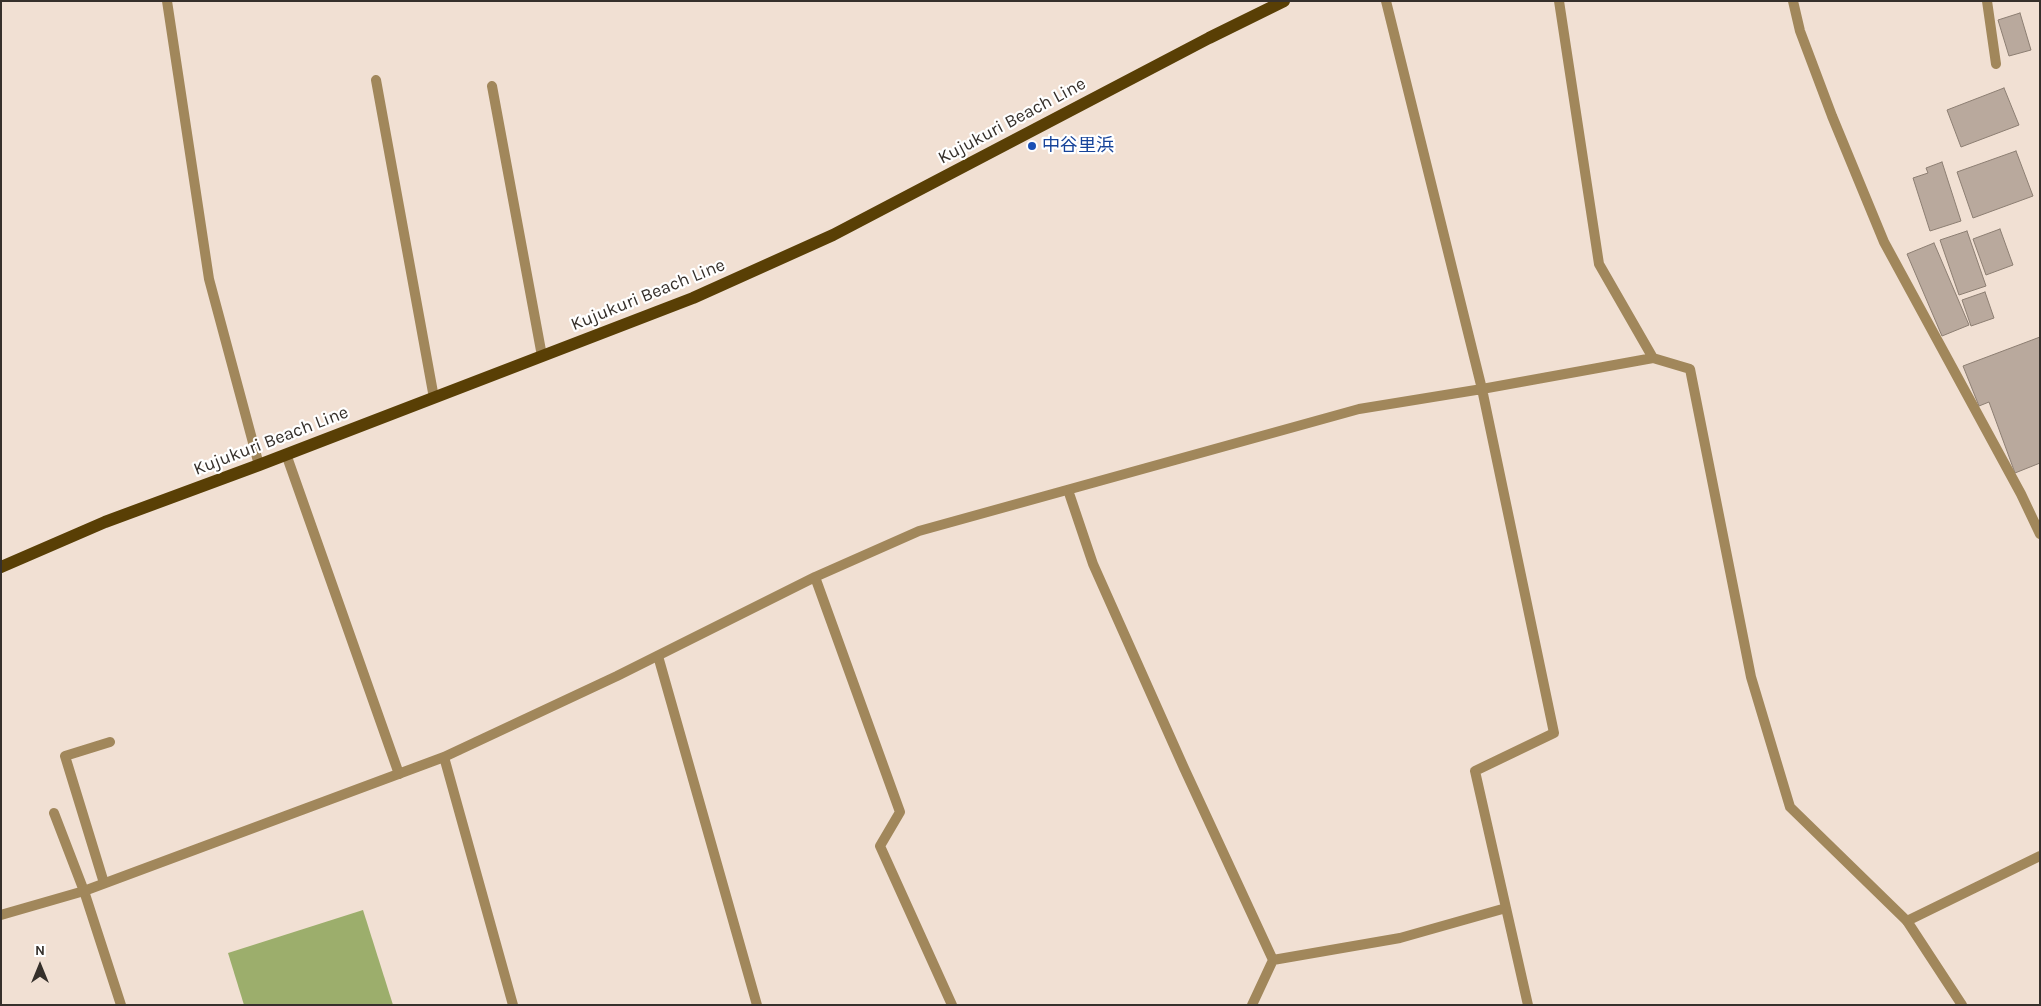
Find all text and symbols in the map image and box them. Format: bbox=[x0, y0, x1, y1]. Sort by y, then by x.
street label: Kujukuri Beach Line bbox=[934, 73, 1090, 169]
place label: 中谷里浜 bbox=[1042, 135, 1114, 157]
marker: 中谷里浜 bbox=[1026, 140, 1038, 152]
street label: Kujukuri Beach Line bbox=[568, 254, 728, 336]
street label: Kujukuri Beach Line bbox=[190, 401, 352, 481]
north arrow bbox=[15, 941, 65, 991]
text: N bbox=[35, 942, 45, 959]

